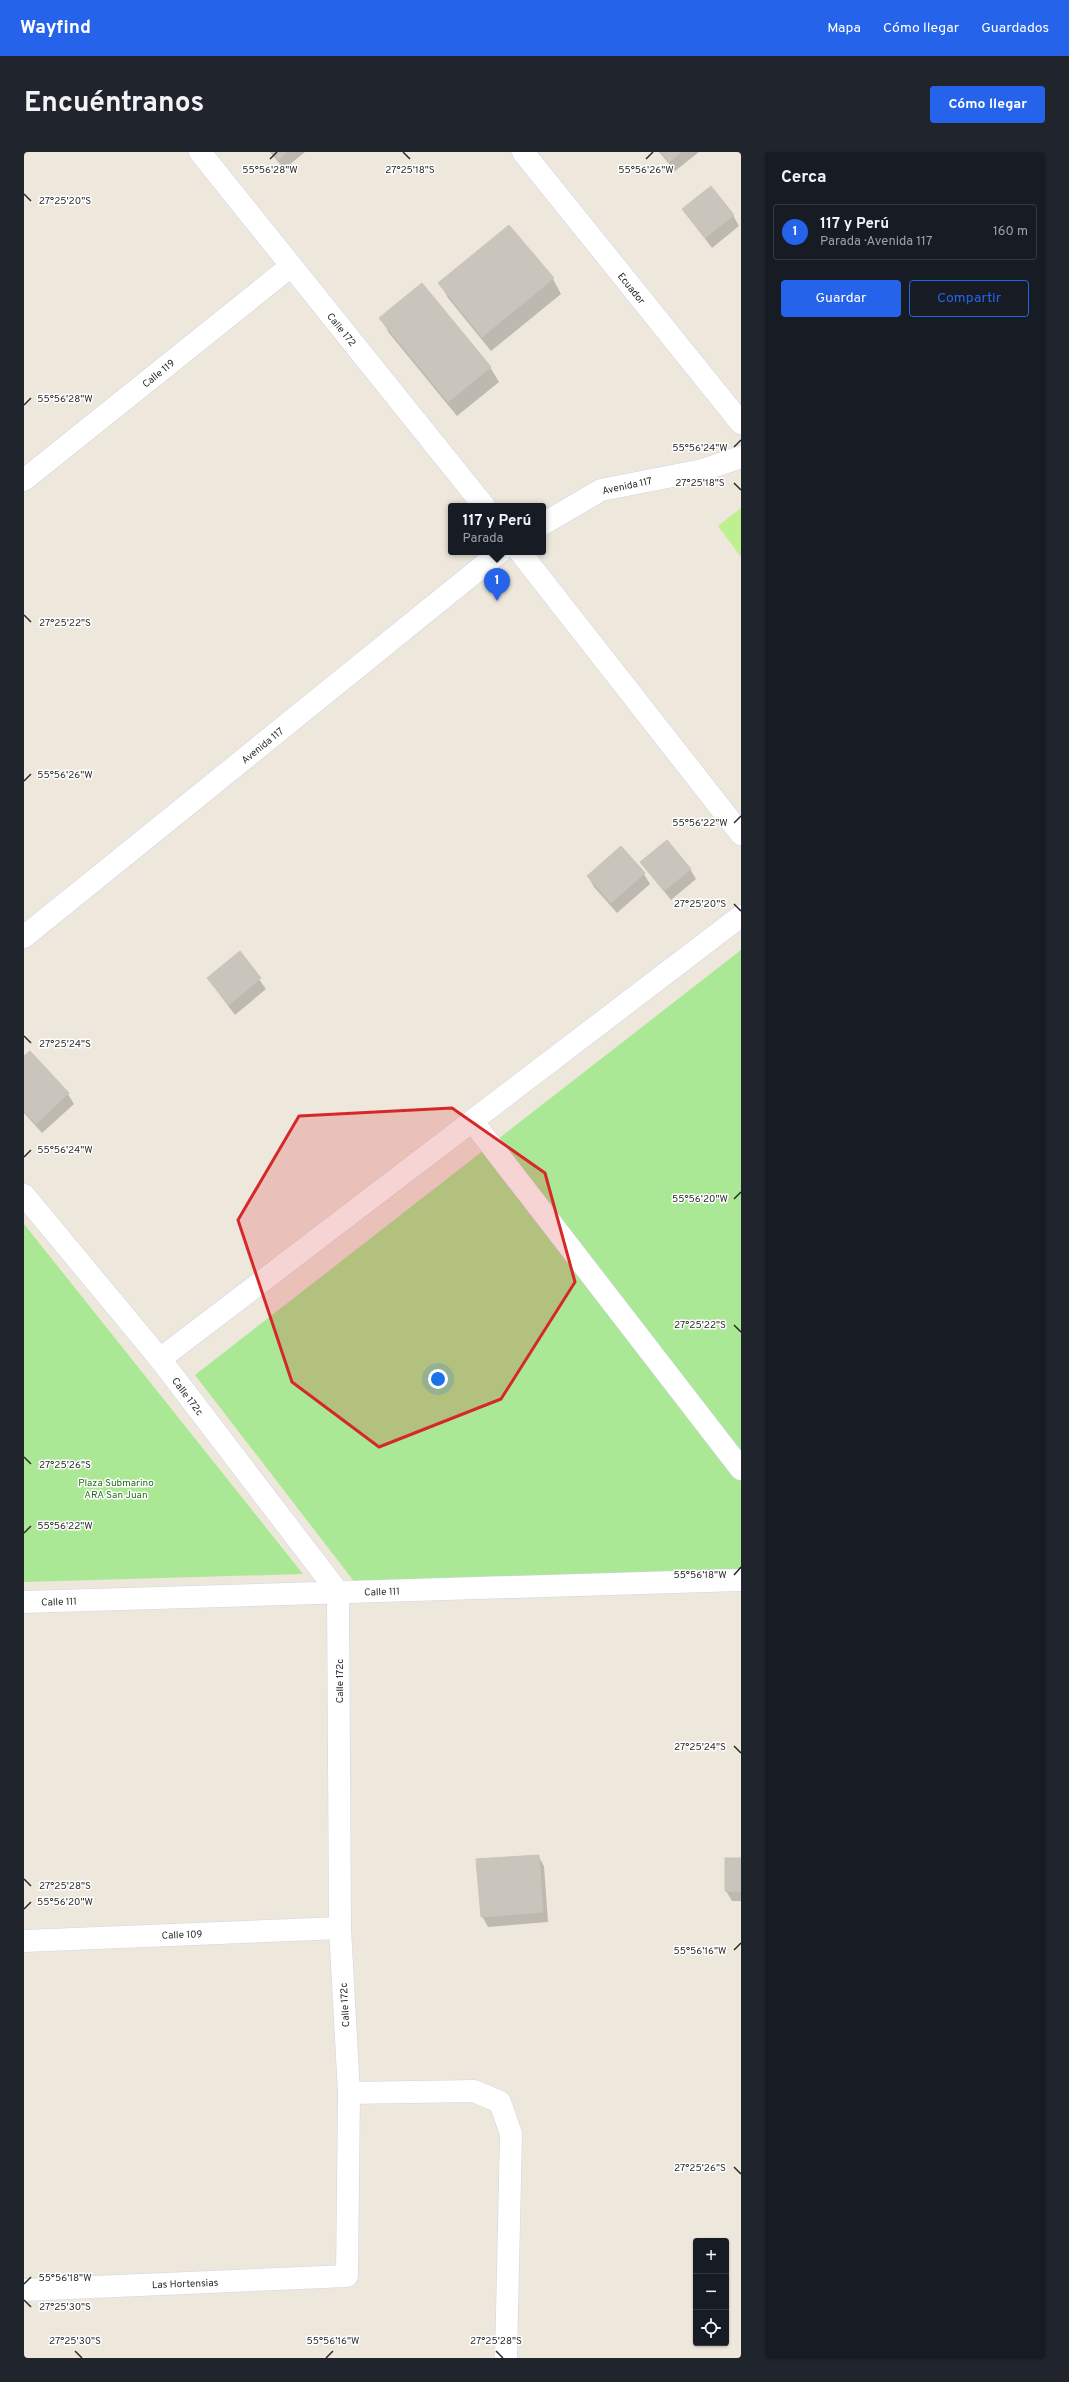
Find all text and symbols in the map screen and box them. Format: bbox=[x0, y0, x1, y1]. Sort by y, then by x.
text: Wayfind bbox=[20, 16, 91, 40]
text: Mapa bbox=[827, 20, 861, 37]
text: Cómo llegar bbox=[883, 20, 959, 37]
text: Guardados bbox=[981, 20, 1049, 37]
text: Encuéntranos bbox=[24, 86, 204, 122]
button: Cómo llegar bbox=[930, 86, 1045, 123]
text: 55°56'28"W bbox=[242, 164, 298, 177]
text: 27°25'18"S bbox=[385, 164, 435, 177]
text: 55°56'26"W bbox=[618, 164, 674, 177]
text: Cerca bbox=[781, 167, 827, 189]
text: 27°25'20"S bbox=[39, 195, 91, 208]
text: 117 y Perú bbox=[820, 215, 889, 234]
text: 1 bbox=[792, 224, 798, 240]
text: 160 m bbox=[993, 224, 1028, 240]
text: Parada · Avenida 117 bbox=[820, 234, 933, 250]
street label: Ecuador bbox=[614, 271, 647, 307]
button: Guardar bbox=[781, 280, 901, 317]
button: Compartir bbox=[909, 280, 1029, 317]
street label: Calle 172 bbox=[323, 310, 358, 349]
street label: Calle 119 bbox=[140, 357, 178, 391]
text: 55°56'28"W bbox=[37, 393, 93, 406]
text: 55°56'24"W bbox=[672, 442, 728, 455]
street label: Avenida 117 bbox=[601, 475, 654, 498]
text: 27°25'18"S bbox=[675, 477, 725, 490]
popup bbox=[448, 503, 546, 555]
text: 117 y Perú bbox=[462, 512, 532, 531]
text: Parada bbox=[462, 531, 503, 547]
pin: 1 bbox=[484, 568, 510, 601]
text: 27°25'22"S bbox=[39, 617, 91, 630]
street label: Avenida 117 bbox=[239, 725, 287, 767]
text: 55°56'26"W bbox=[37, 769, 93, 782]
text: 55°56'22"W bbox=[672, 817, 728, 830]
text: 27°25'20"S bbox=[674, 898, 726, 911]
text: 27°25'24"S bbox=[39, 1038, 91, 1051]
text: 55°56'24"W bbox=[37, 1144, 93, 1157]
text: 55°56'20"W bbox=[672, 1193, 728, 1206]
text: 27°25'22"S bbox=[674, 1319, 726, 1332]
your location bbox=[428, 1369, 448, 1389]
street label: Calle 172c bbox=[168, 1375, 205, 1419]
text: 27°25'26"S bbox=[39, 1459, 91, 1472]
park label: Plaza Submarino ARA San Juan bbox=[78, 1477, 154, 1502]
text: 55°56'22"W bbox=[37, 1520, 93, 1533]
text: 55°56'18"W bbox=[673, 1569, 727, 1582]
street label: Calle 111 bbox=[364, 1585, 400, 1600]
street label: Calle 111 bbox=[41, 1595, 77, 1610]
street label: Calle 172c bbox=[334, 1659, 347, 1703]
text: 27°25'24"S bbox=[674, 1741, 726, 1754]
text: 27°25'28"S bbox=[39, 1880, 91, 1893]
text: 55°56'20"W bbox=[37, 1896, 93, 1909]
street label: Calle 109 bbox=[161, 1928, 203, 1943]
text: 55°56'16"W bbox=[674, 1945, 726, 1958]
street label: Calle 172c bbox=[338, 1982, 353, 2028]
text: 27°25'26"S bbox=[674, 2162, 726, 2175]
map controls bbox=[693, 2238, 729, 2346]
button: + bbox=[693, 2238, 729, 2274]
text: 55°56'18"W bbox=[38, 2272, 92, 2285]
button: − bbox=[693, 2274, 729, 2310]
street label: Las Hortensias bbox=[152, 2277, 219, 2292]
text: 27°25'30"S bbox=[39, 2301, 91, 2314]
button: locate bbox=[693, 2310, 729, 2346]
text: 27°25'30"S bbox=[49, 2335, 101, 2348]
text: 55°56'16"W bbox=[307, 2335, 359, 2348]
text: 27°25'28"S bbox=[470, 2335, 522, 2348]

